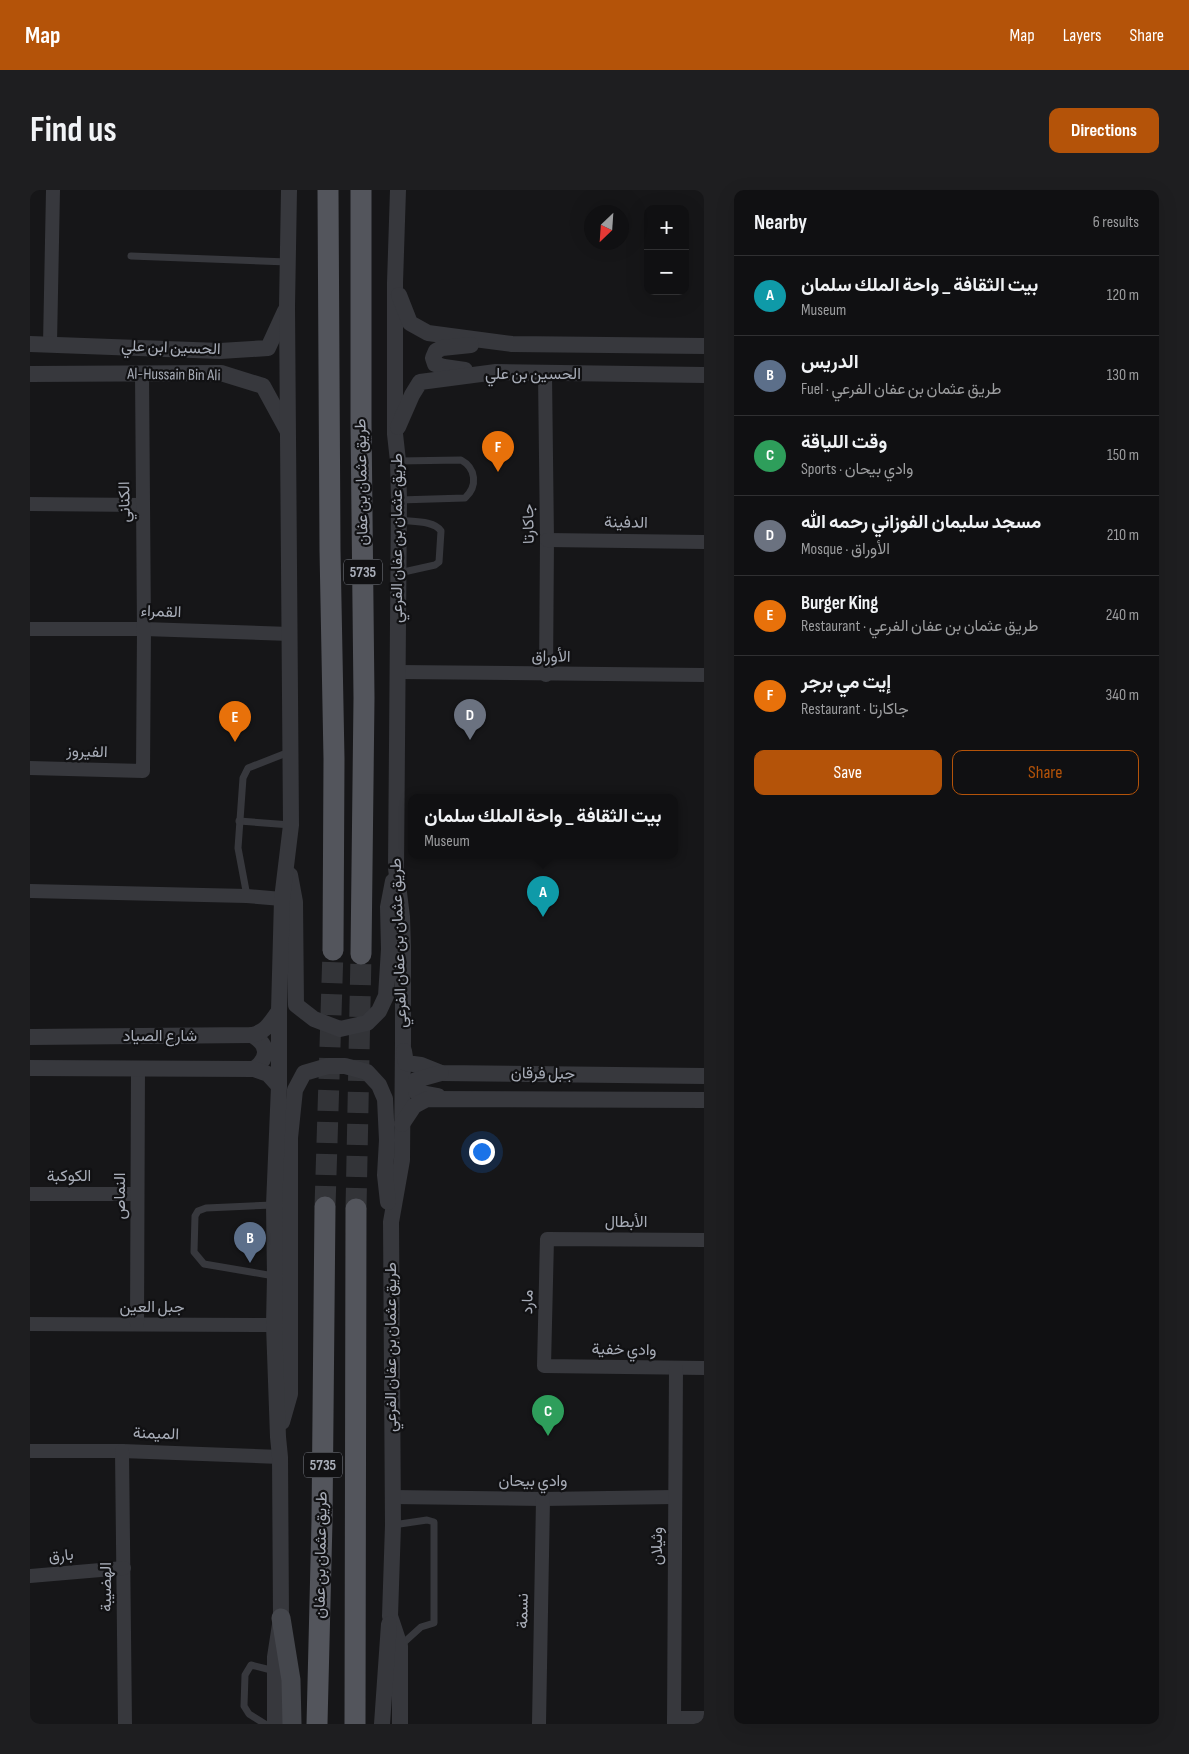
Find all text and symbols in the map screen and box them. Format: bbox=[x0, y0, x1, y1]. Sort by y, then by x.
text: Map bbox=[25, 21, 60, 50]
text: Map bbox=[1010, 25, 1035, 46]
text: Layers bbox=[1063, 25, 1102, 46]
text: Share bbox=[1130, 25, 1164, 46]
button: Directions bbox=[1049, 108, 1159, 153]
text: Find us bbox=[30, 109, 117, 152]
north arrow bbox=[584, 205, 629, 250]
map controls bbox=[644, 205, 689, 295]
button: + bbox=[644, 205, 689, 250]
text: Nearby bbox=[754, 210, 807, 235]
text: 6 results bbox=[1093, 213, 1139, 232]
button: − bbox=[644, 250, 689, 295]
text: بيت الثقافة _ واحة الملك سلمان bbox=[801, 274, 1038, 297]
text: A bbox=[766, 286, 774, 305]
text: 120 m bbox=[1107, 286, 1139, 305]
text: Museum bbox=[801, 301, 846, 320]
street label: الحسين ابن علي bbox=[121, 337, 221, 362]
text: الدريس bbox=[801, 351, 859, 374]
street label: Al-Hussain Bin Ali bbox=[126, 365, 221, 385]
street label: الحسين بن علي bbox=[485, 365, 581, 387]
text: B bbox=[766, 366, 774, 385]
text: 130 m bbox=[1107, 366, 1139, 385]
text: Fuel · طريق عثمان بن عفان الفرعي bbox=[801, 380, 1001, 399]
street label: طريق عثمان بن عفان bbox=[351, 418, 373, 546]
pin: F bbox=[482, 431, 514, 472]
text: وقت اللياقة bbox=[801, 431, 887, 454]
text: C bbox=[766, 446, 774, 465]
text: 150 m bbox=[1107, 446, 1139, 465]
street label: طريق عثمان بن عفان الفرعي bbox=[388, 453, 410, 623]
text: Sports · وادي بيحان bbox=[801, 460, 913, 479]
street label: الكناني bbox=[115, 481, 138, 523]
street label: جاكارتا bbox=[519, 504, 539, 544]
text: مسجد سليمان الفوزاني رحمه الله bbox=[801, 511, 1041, 534]
street label: الدفينة bbox=[604, 513, 648, 533]
text: D bbox=[766, 526, 774, 545]
text: 210 m bbox=[1107, 526, 1139, 545]
text: Mosque · الأوراق bbox=[801, 540, 890, 559]
road number: 5735 bbox=[344, 560, 382, 584]
text: Burger King bbox=[801, 592, 878, 615]
street label: القمراء bbox=[140, 602, 182, 622]
text: E bbox=[767, 606, 773, 625]
text: 240 m bbox=[1106, 606, 1139, 625]
text: Restaurant · طريق عثمان بن عفان الفرعي bbox=[801, 617, 1039, 636]
street label: الأوراق bbox=[531, 647, 571, 667]
text: إيت مي برجر bbox=[801, 671, 891, 694]
text: F bbox=[767, 686, 773, 705]
text: 340 m bbox=[1106, 686, 1139, 705]
pin: D bbox=[454, 699, 486, 740]
text: Restaurant · جاكارتا bbox=[801, 700, 909, 719]
pin: E bbox=[219, 701, 251, 742]
street label: الفيروز bbox=[65, 742, 108, 762]
button: Save bbox=[754, 750, 942, 795]
button: Share bbox=[952, 750, 1139, 795]
popup bbox=[408, 794, 678, 859]
text: بيت الثقافة _ واحة الملك سلمان bbox=[424, 805, 662, 828]
text: Museum bbox=[424, 832, 470, 851]
street label: طريق عثمان بن عفان الفرعي bbox=[387, 858, 414, 1028]
pin: A bbox=[527, 876, 559, 917]
street label: شارع الصياد bbox=[123, 1027, 197, 1047]
street label: جبل فرقان bbox=[511, 1064, 576, 1084]
your location bbox=[469, 1139, 495, 1165]
street label: الكوكبة bbox=[47, 1167, 91, 1186]
street label: النماص bbox=[111, 1172, 130, 1220]
street label: الأبطال bbox=[605, 1213, 647, 1232]
pin: B bbox=[234, 1222, 266, 1263]
street label: طريق عثمان بن عفان الفرعي bbox=[382, 1262, 404, 1432]
street label: مارد bbox=[518, 1290, 538, 1314]
street label: جبل العين bbox=[120, 1298, 185, 1317]
street label: وادي خفية bbox=[591, 1340, 657, 1363]
pin: C bbox=[532, 1395, 564, 1436]
street label: الميمنة bbox=[133, 1424, 179, 1444]
road number: 5735 bbox=[304, 1452, 342, 1478]
street label: وادي بيحان bbox=[499, 1472, 567, 1494]
street label: طريق عثمان بن عفان bbox=[310, 1491, 332, 1619]
street label: وثيلان bbox=[648, 1527, 667, 1565]
street label: بارق bbox=[48, 1545, 74, 1567]
street label: الهضيبة bbox=[97, 1562, 116, 1612]
street label: نسمة bbox=[513, 1593, 533, 1629]

